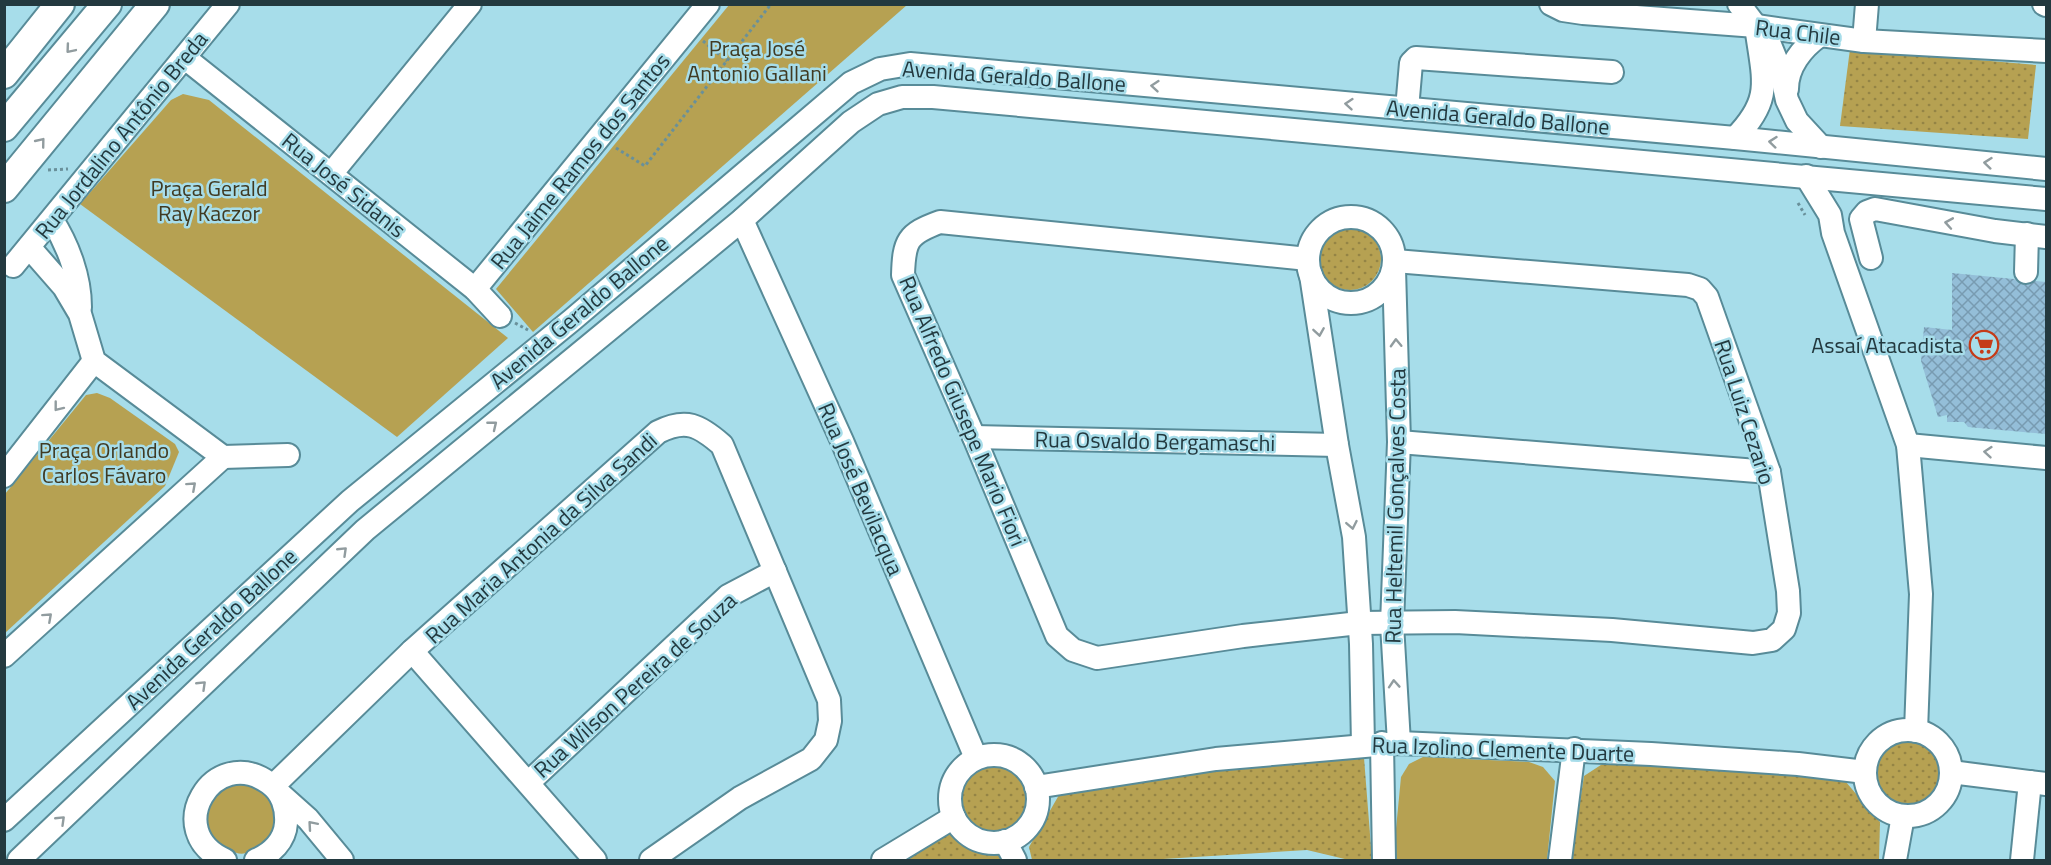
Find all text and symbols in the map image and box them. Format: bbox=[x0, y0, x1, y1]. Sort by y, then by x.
street label: Rua Chile bbox=[1753, 10, 1843, 54]
street label: Rua Jordalino Antônio Breda bbox=[26, 24, 216, 246]
park label: Praça José Antonio Gallani bbox=[687, 31, 827, 90]
one-way arrow bbox=[66, 42, 77, 53]
street label: Rua Jaime Ramos dos Santos bbox=[482, 45, 678, 277]
street label: Avenida Geraldo Ballone bbox=[901, 51, 1127, 101]
one-way arrow bbox=[1150, 80, 1159, 93]
street label: Avenida Geraldo Ballone bbox=[1385, 90, 1611, 144]
one-way arrow bbox=[1345, 98, 1354, 111]
street label: Rua José Sidanis bbox=[274, 124, 414, 246]
one-way arrow bbox=[1769, 136, 1778, 149]
one-way arrow bbox=[34, 138, 45, 149]
one-way arrow bbox=[1984, 157, 1993, 170]
park label: Praça Gerald Ray Kaczor bbox=[150, 171, 268, 230]
one-way arrow bbox=[1944, 217, 1954, 230]
street label: Avenida Geraldo Ballone bbox=[482, 227, 676, 397]
street label: Rua Alfredo Giusepe Mario Fiori bbox=[891, 270, 1035, 552]
one-way arrow bbox=[1313, 328, 1325, 337]
place label: Assaí Atacadista bbox=[1811, 328, 1963, 362]
supermarket icon: Assaí Atacadista bbox=[1968, 329, 2000, 361]
street label: Rua Luiz Cezario bbox=[1706, 335, 1784, 489]
one-way arrow bbox=[1390, 338, 1402, 347]
street label: Rua Heltemil Gonçalves Costa bbox=[1376, 368, 1414, 644]
street label: Rua José Bevilacqua bbox=[809, 397, 913, 581]
one-way arrow bbox=[55, 400, 66, 411]
one-way arrow bbox=[486, 422, 497, 433]
street label: Rua Osvaldo Bergamaschi bbox=[1034, 422, 1276, 460]
street label: Rua Maria Antonia da Silva Sandi bbox=[417, 424, 665, 652]
park label: Praça Orlando Carlos Fávaro bbox=[39, 433, 169, 492]
one-way arrow bbox=[1984, 446, 1993, 459]
one-way arrow bbox=[185, 482, 196, 493]
one-way arrow bbox=[1345, 519, 1358, 529]
street label: Avenida Geraldo Ballone bbox=[117, 540, 305, 718]
one-way arrow bbox=[337, 547, 347, 558]
street label: Rua Wilson Pereira de Souza bbox=[526, 584, 744, 786]
one-way arrow bbox=[41, 613, 52, 624]
one-way arrow bbox=[1388, 680, 1401, 689]
one-way arrow bbox=[195, 682, 206, 693]
street label: Rua Izolino Clemente Duarte bbox=[1371, 727, 1635, 771]
one-way arrow bbox=[55, 816, 65, 827]
one-way arrow bbox=[308, 821, 319, 832]

